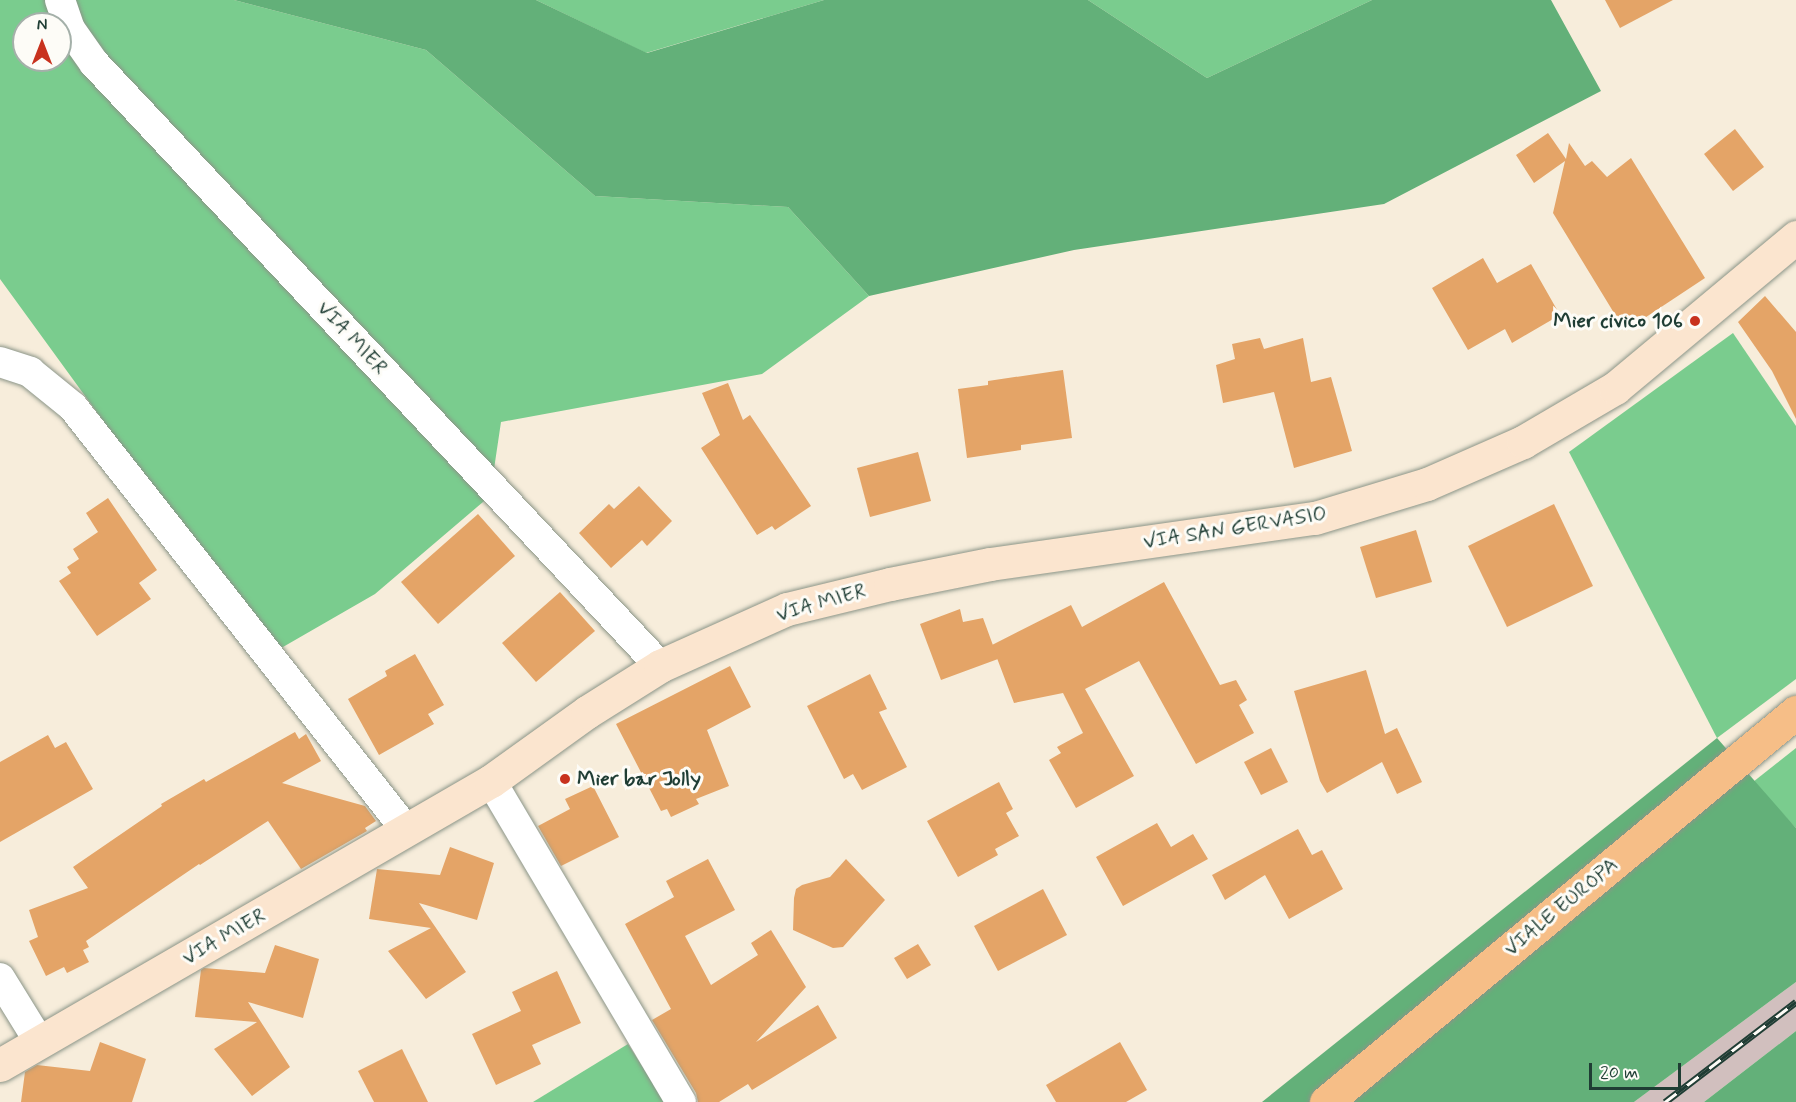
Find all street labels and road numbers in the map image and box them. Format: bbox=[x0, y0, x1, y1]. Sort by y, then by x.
street label: VIA MIER bbox=[309, 293, 395, 383]
street label: VIA SAN GERVASIO bbox=[1141, 501, 1329, 555]
street label: VIA MIER bbox=[770, 577, 872, 629]
street label: VIALE EUROPA bbox=[1499, 852, 1623, 962]
street label: VIA MIER bbox=[175, 901, 273, 973]

